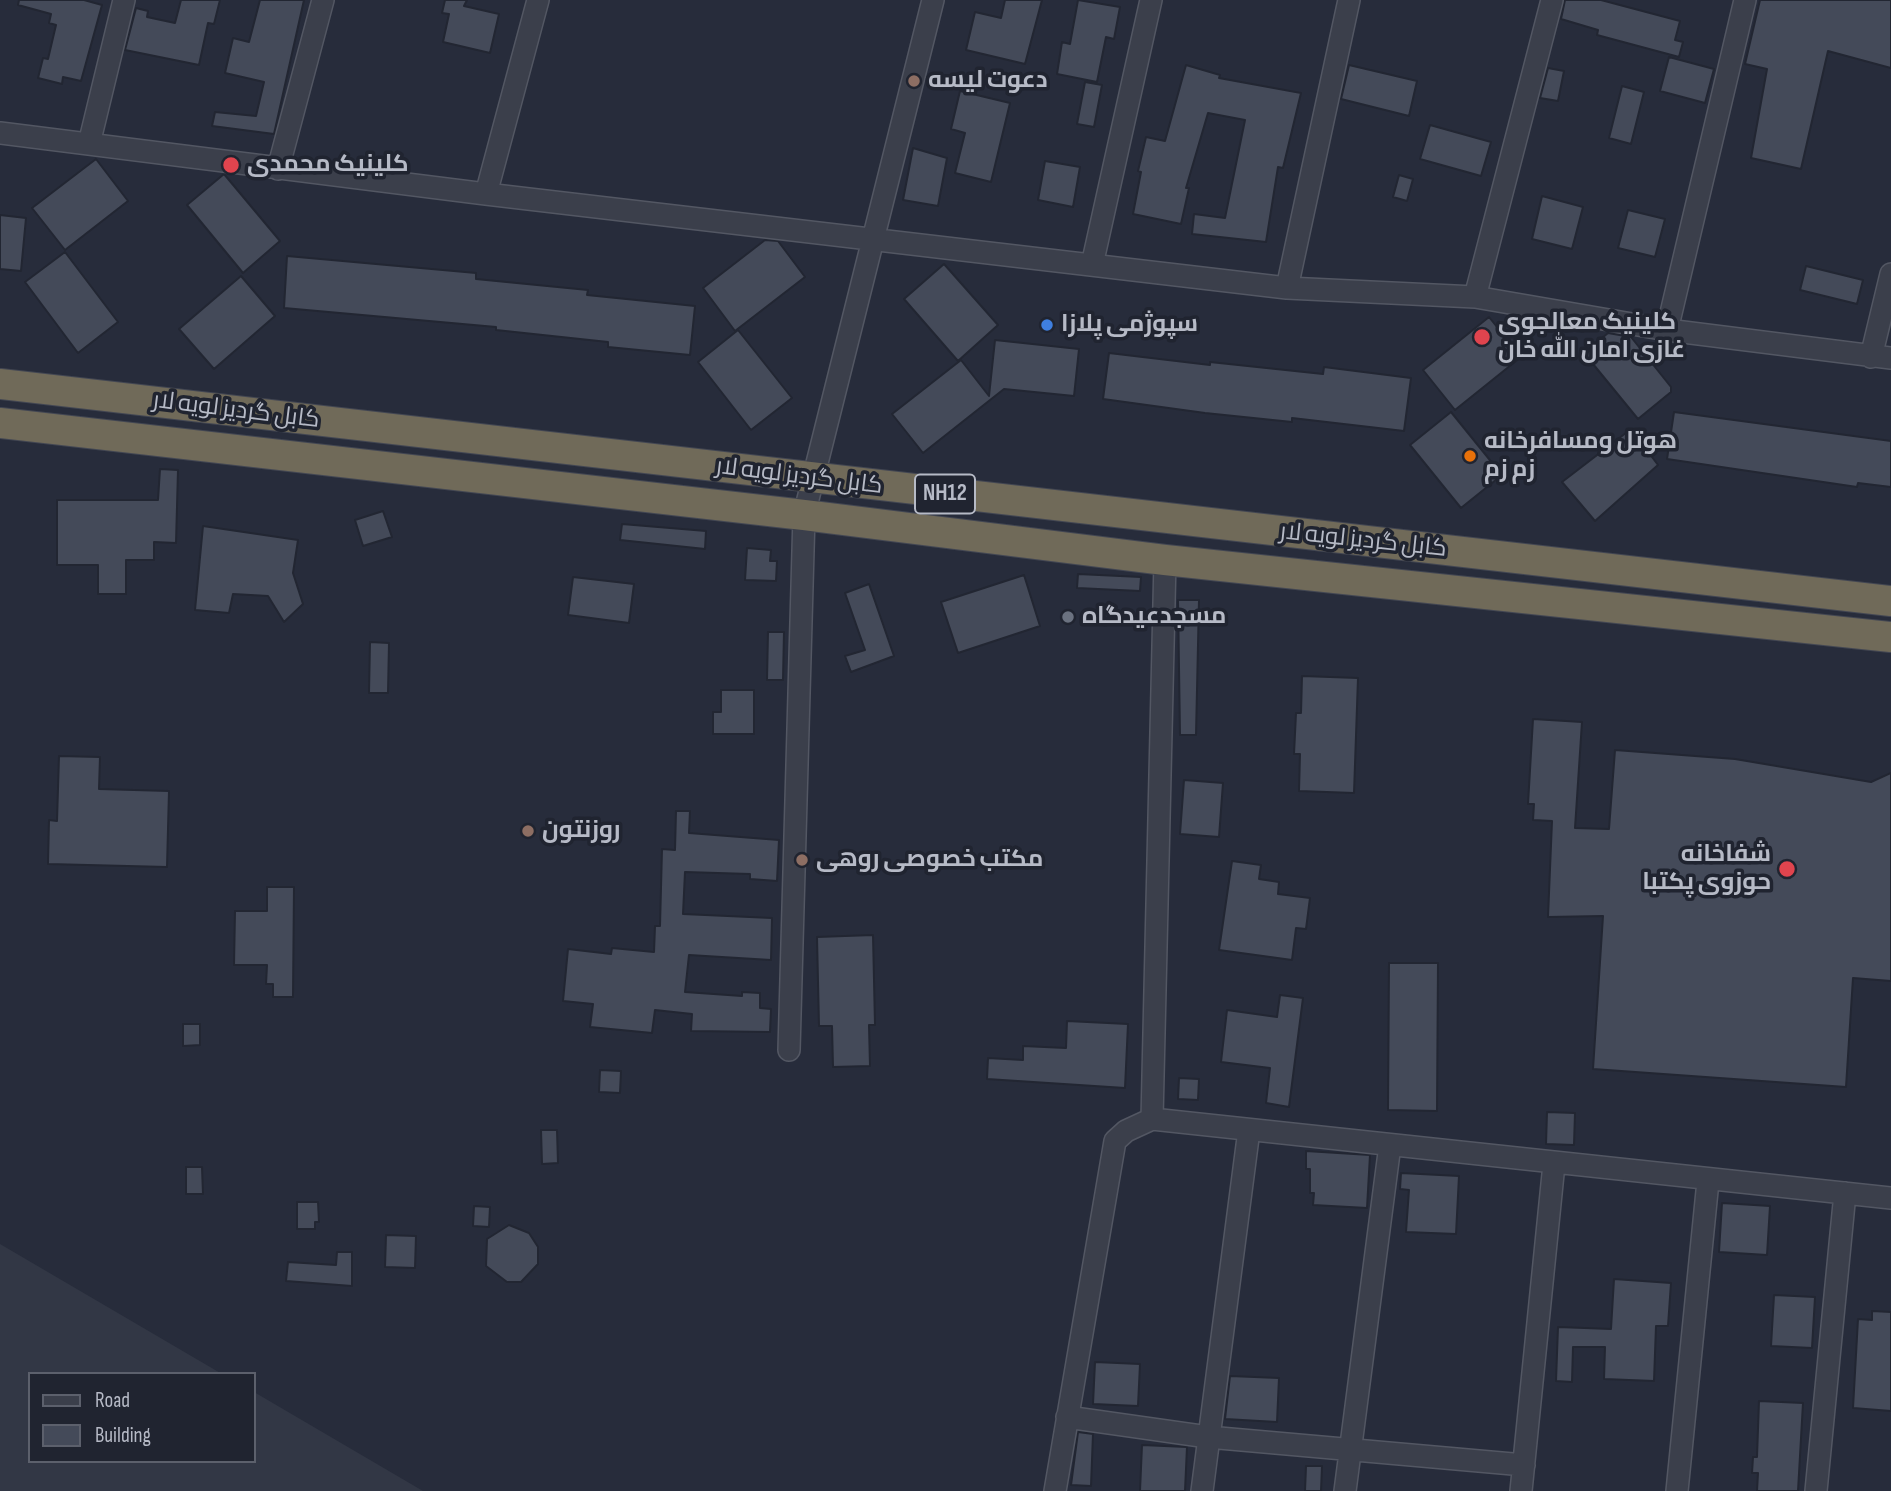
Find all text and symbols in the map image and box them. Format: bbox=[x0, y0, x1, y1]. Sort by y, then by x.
place label: دعوت لیسه bbox=[928, 67, 1048, 95]
marker: دعوت لیسه bbox=[906, 73, 922, 89]
place label: کلینیک محمدی bbox=[247, 151, 409, 179]
marker: کلینیک محمدی bbox=[221, 155, 241, 175]
place label: کلینیک معالجوی غازی امان الله خان bbox=[1498, 309, 1685, 365]
place label: سپوژمی پلازا bbox=[1061, 311, 1198, 339]
marker: سپوژمی پلازا bbox=[1039, 317, 1055, 333]
marker: کلینیک معالجوی غازی امان الله خان bbox=[1472, 327, 1492, 347]
street label: کابل گردیز لویه لار bbox=[151, 386, 321, 436]
place label: هوتل ومسافرخانه زم زم bbox=[1484, 428, 1677, 484]
marker: هوتل ومسافرخانه زم زم bbox=[1462, 448, 1478, 464]
street label: کابل گردیز لویه لار bbox=[714, 452, 884, 502]
road number: NH12 bbox=[915, 474, 975, 514]
street label: کابل گردیز لویه لار bbox=[1278, 518, 1448, 564]
place label: مسجدعیدگاه bbox=[1082, 603, 1226, 631]
marker: مسجدعیدگاه bbox=[1060, 609, 1076, 625]
place label: روزنتون bbox=[542, 817, 621, 845]
marker: روزنتون bbox=[520, 823, 536, 839]
place label: شفاخانه حوزوی پکتبا bbox=[1642, 841, 1771, 897]
place label: مکتب خصوصی روهی bbox=[816, 846, 1043, 874]
marker: مکتب خصوصی روهی bbox=[794, 852, 810, 868]
marker: شفاخانه حوزوی پکتبا bbox=[1777, 859, 1797, 879]
legend bbox=[28, 1372, 256, 1463]
text: Road bbox=[95, 1388, 130, 1413]
text: Building bbox=[95, 1423, 151, 1448]

